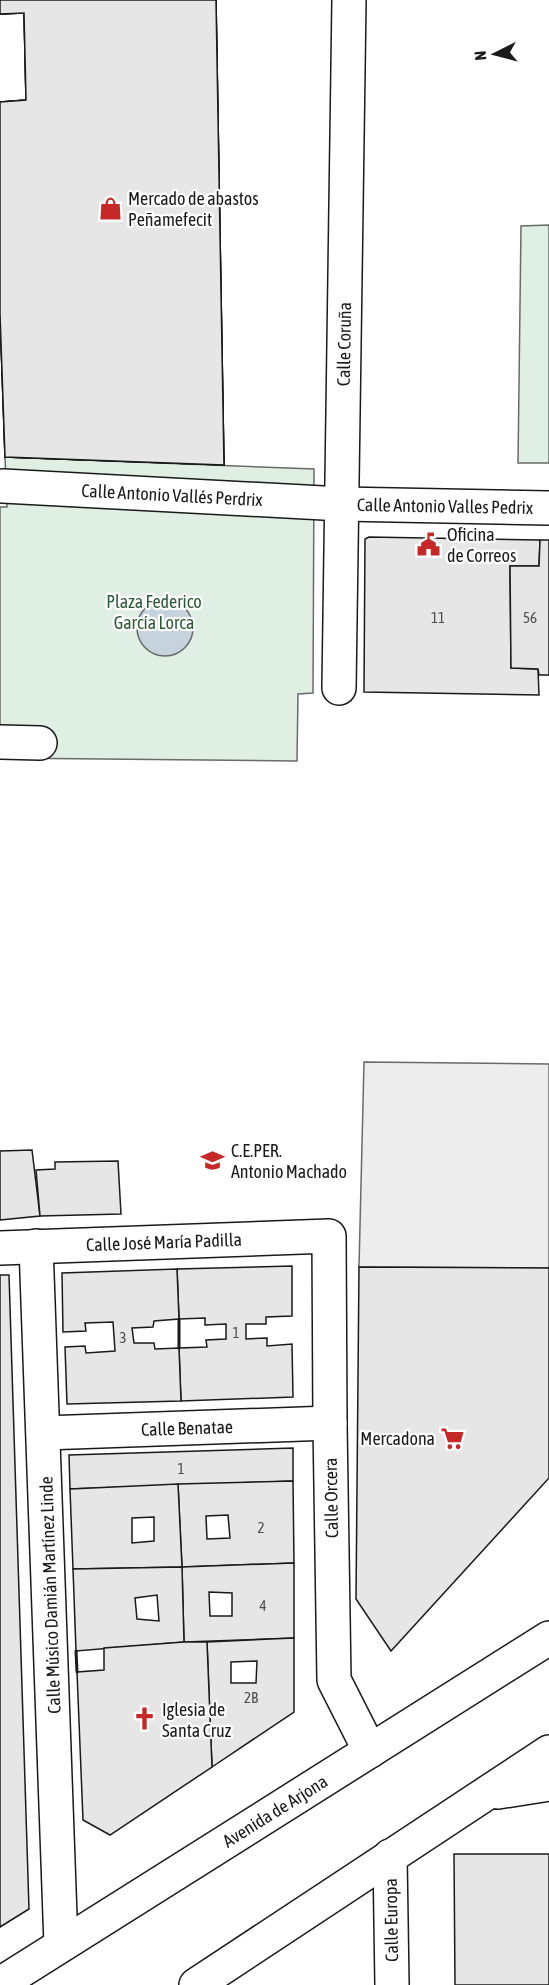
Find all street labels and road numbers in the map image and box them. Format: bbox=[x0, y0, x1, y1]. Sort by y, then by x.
street label: Calle Coruña bbox=[333, 302, 355, 386]
street label: Calle Antonio Vallés Perdrix bbox=[81, 480, 263, 510]
street label: Calle Antonio Valles Pedrix bbox=[357, 494, 533, 518]
street label: Calle José María Padilla bbox=[86, 1229, 242, 1255]
street label: Calle Benatae bbox=[141, 1416, 233, 1440]
street label: Calle Orcera bbox=[320, 1458, 342, 1538]
street label: Calle Músico Damián Martínez Linde bbox=[35, 1476, 65, 1714]
street label: Avenida de Arjona bbox=[219, 1770, 331, 1852]
street label: Calle Europa bbox=[380, 1878, 402, 1962]

